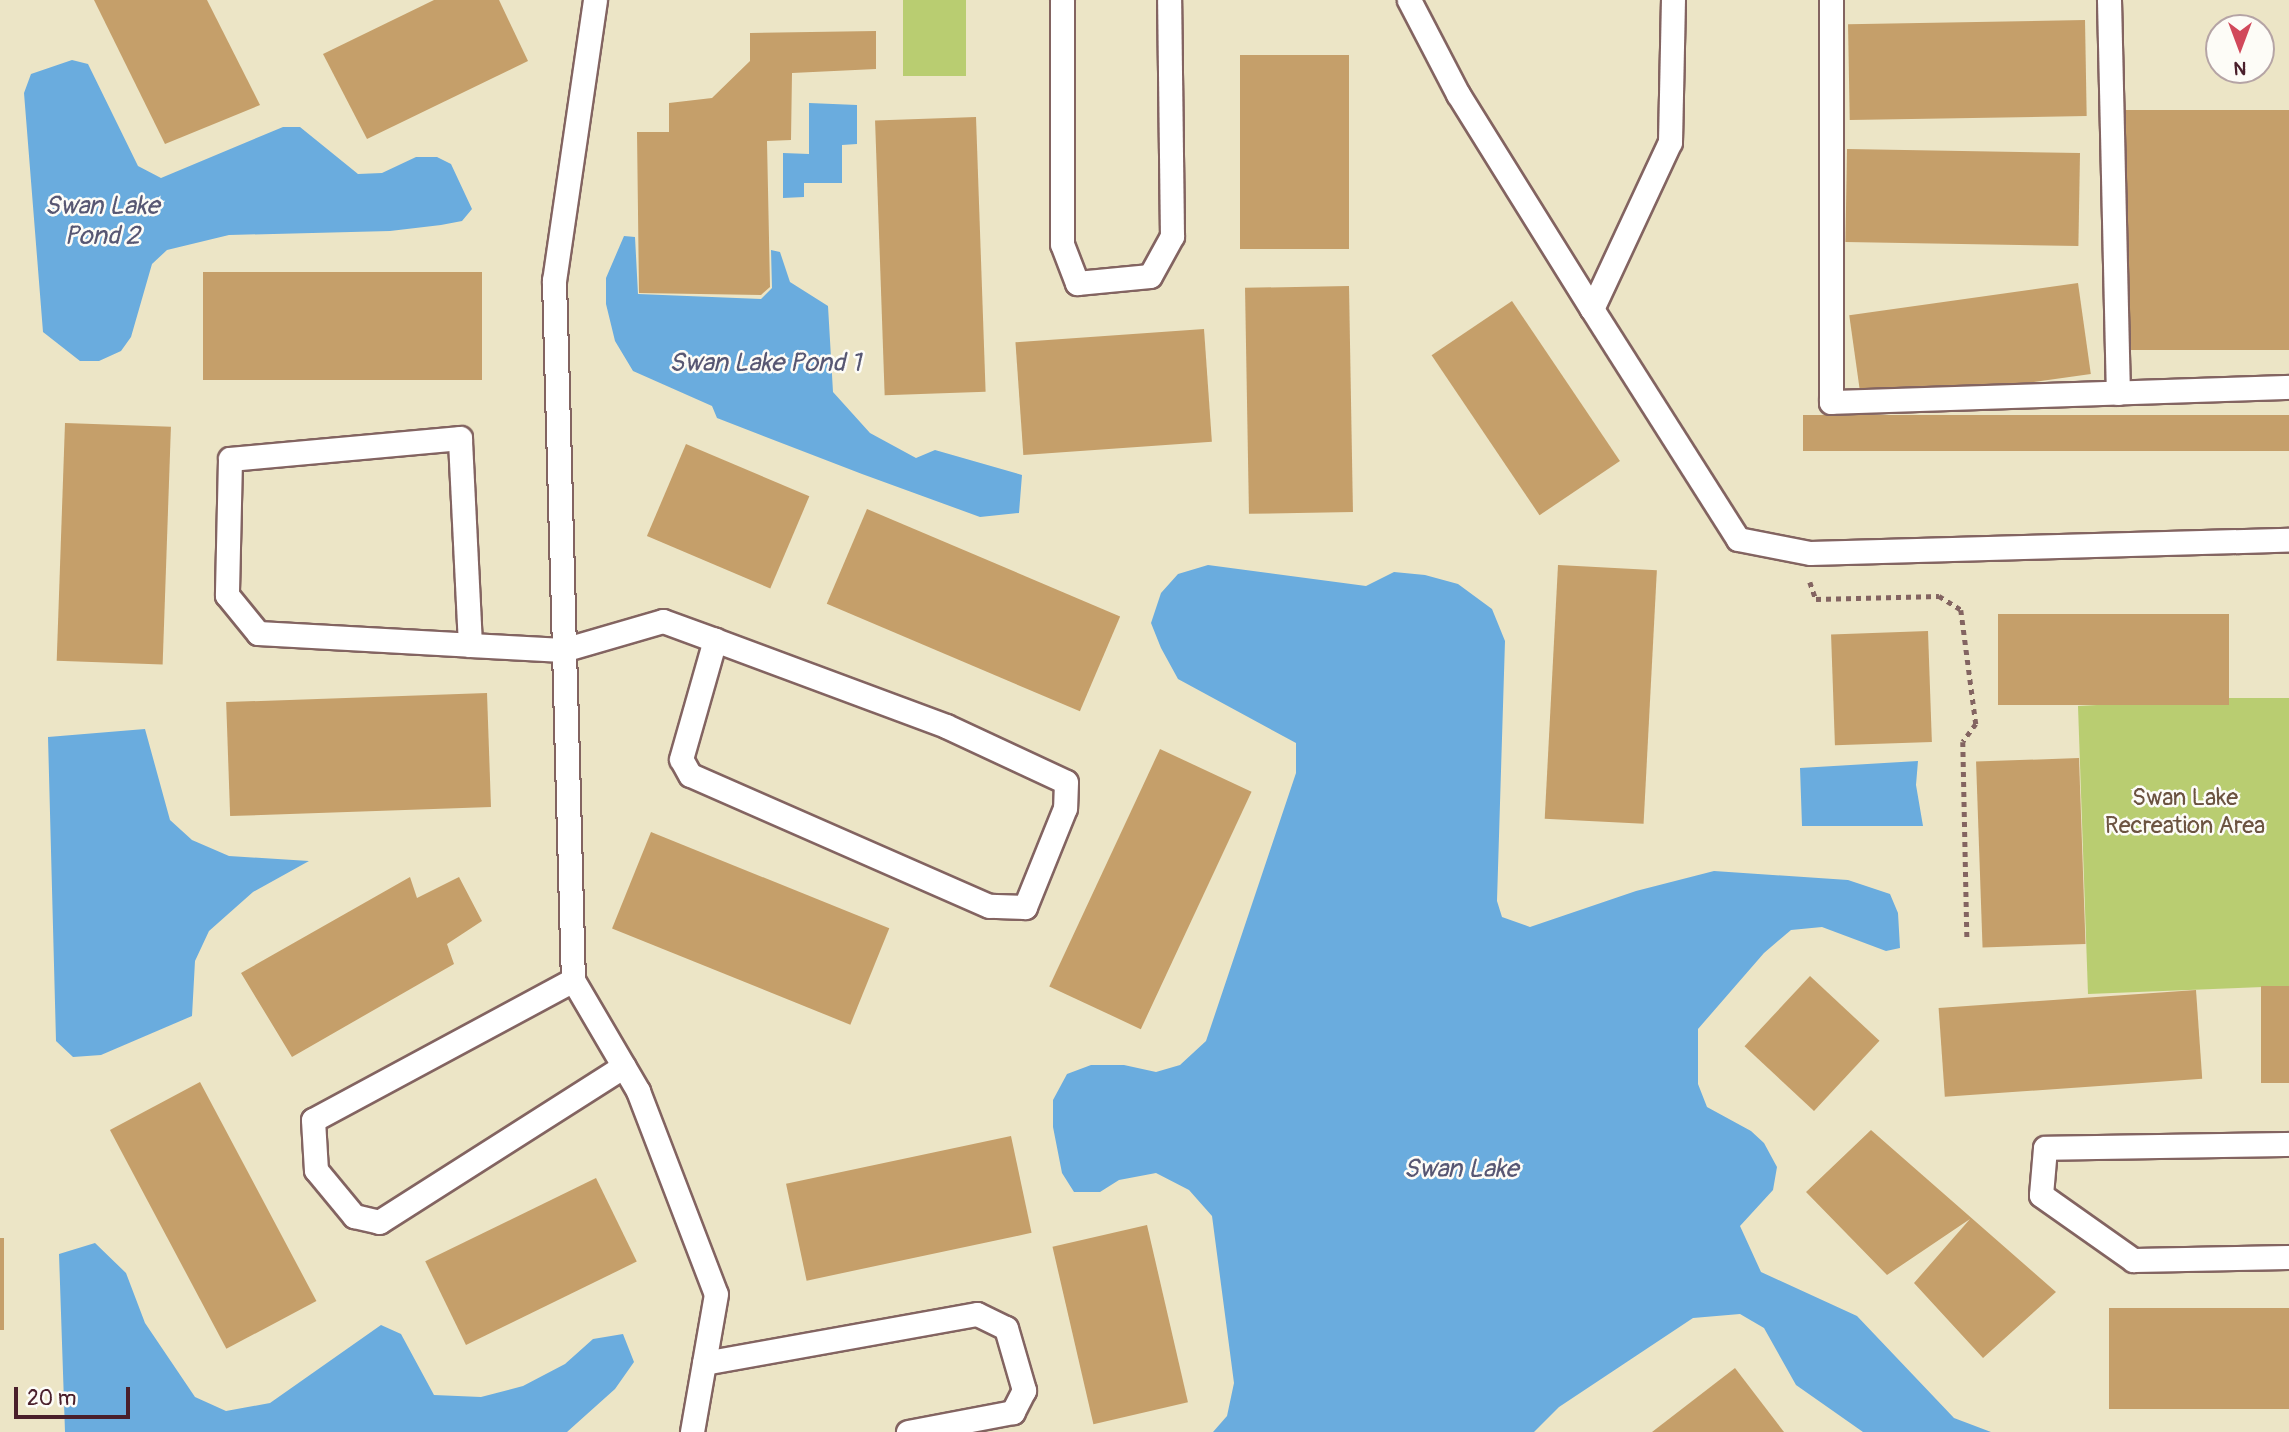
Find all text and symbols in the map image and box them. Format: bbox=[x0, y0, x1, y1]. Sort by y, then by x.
north arrow bbox=[2205, 14, 2275, 84]
text: N bbox=[2234, 56, 2246, 80]
water label: Swan Lake Pond 2 bbox=[45, 191, 159, 252]
water label: Swan Lake Pond 1 bbox=[669, 348, 861, 380]
park label: Swan Lake Recreation Area bbox=[2105, 784, 2265, 840]
water label: Swan Lake bbox=[1404, 1154, 1518, 1186]
scale bar bbox=[18, 1372, 133, 1416]
text: 20 m bbox=[27, 1385, 76, 1412]

